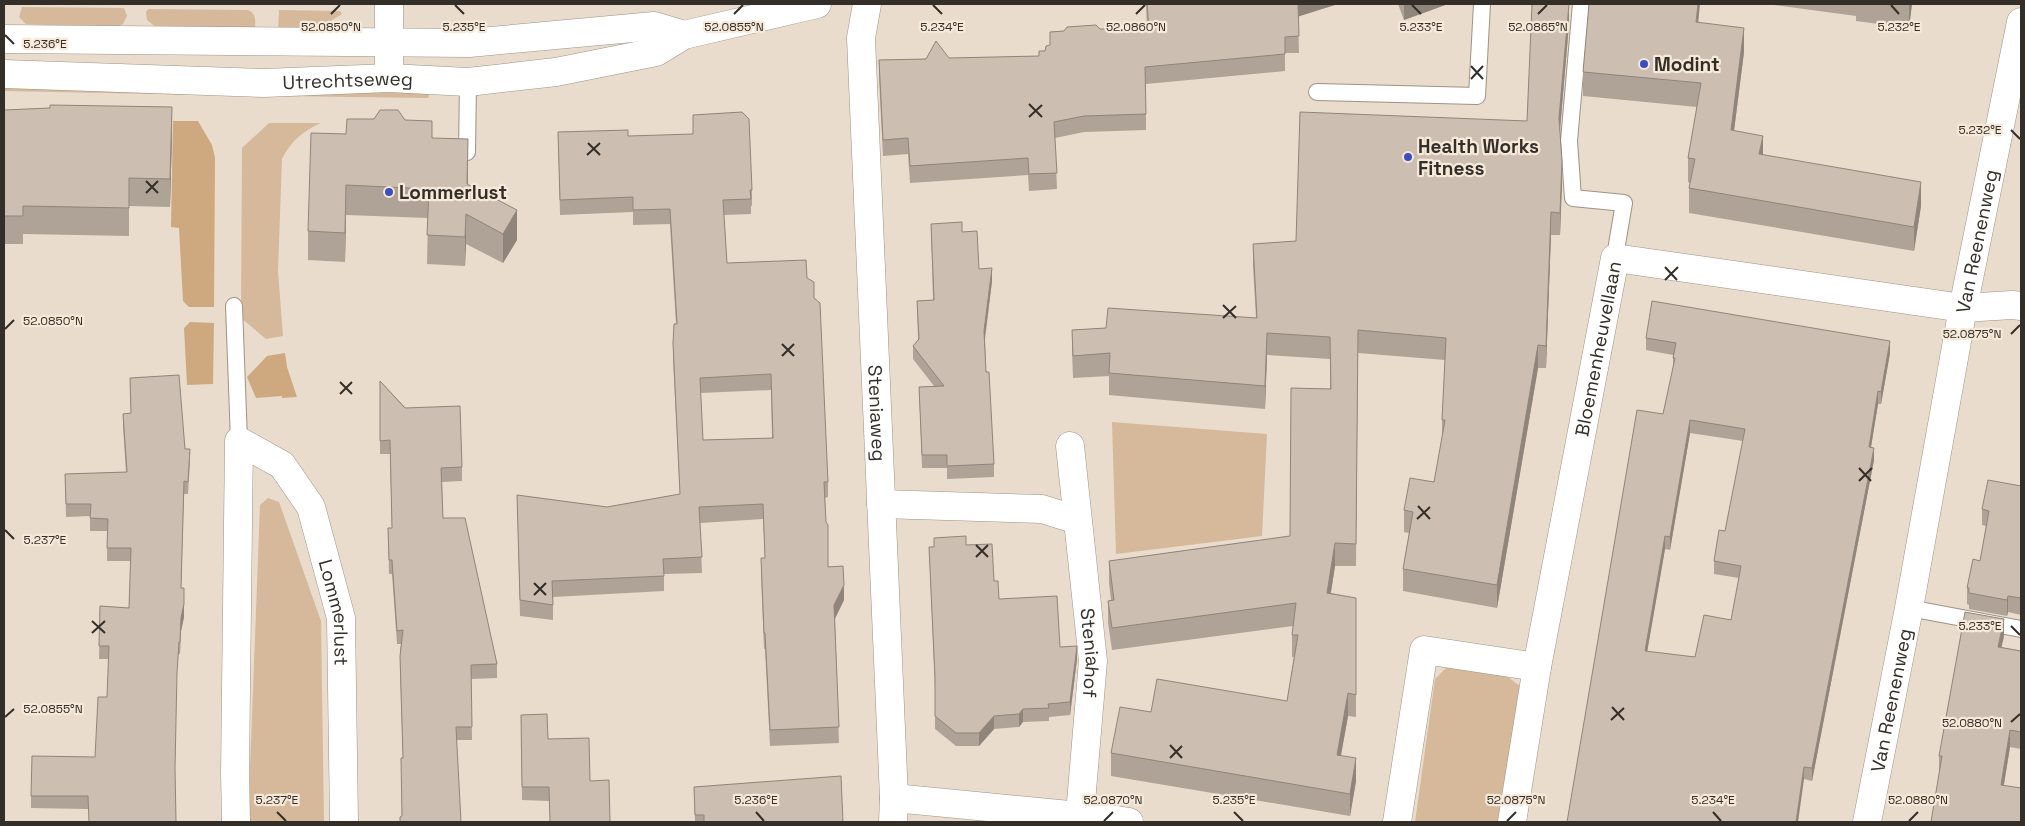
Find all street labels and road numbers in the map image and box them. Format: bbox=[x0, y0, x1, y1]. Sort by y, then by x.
street label: Utrechtseweg bbox=[282, 66, 414, 95]
street label: Van Reenenweg bbox=[1950, 167, 2004, 315]
street label: Bloemenheuvellaan bbox=[1569, 259, 1627, 439]
street label: Steniaweg bbox=[862, 364, 891, 462]
street label: Lommerlust bbox=[313, 557, 354, 666]
street label: Steniahof bbox=[1074, 607, 1106, 699]
street label: Van Reenenweg bbox=[1865, 626, 1918, 774]

